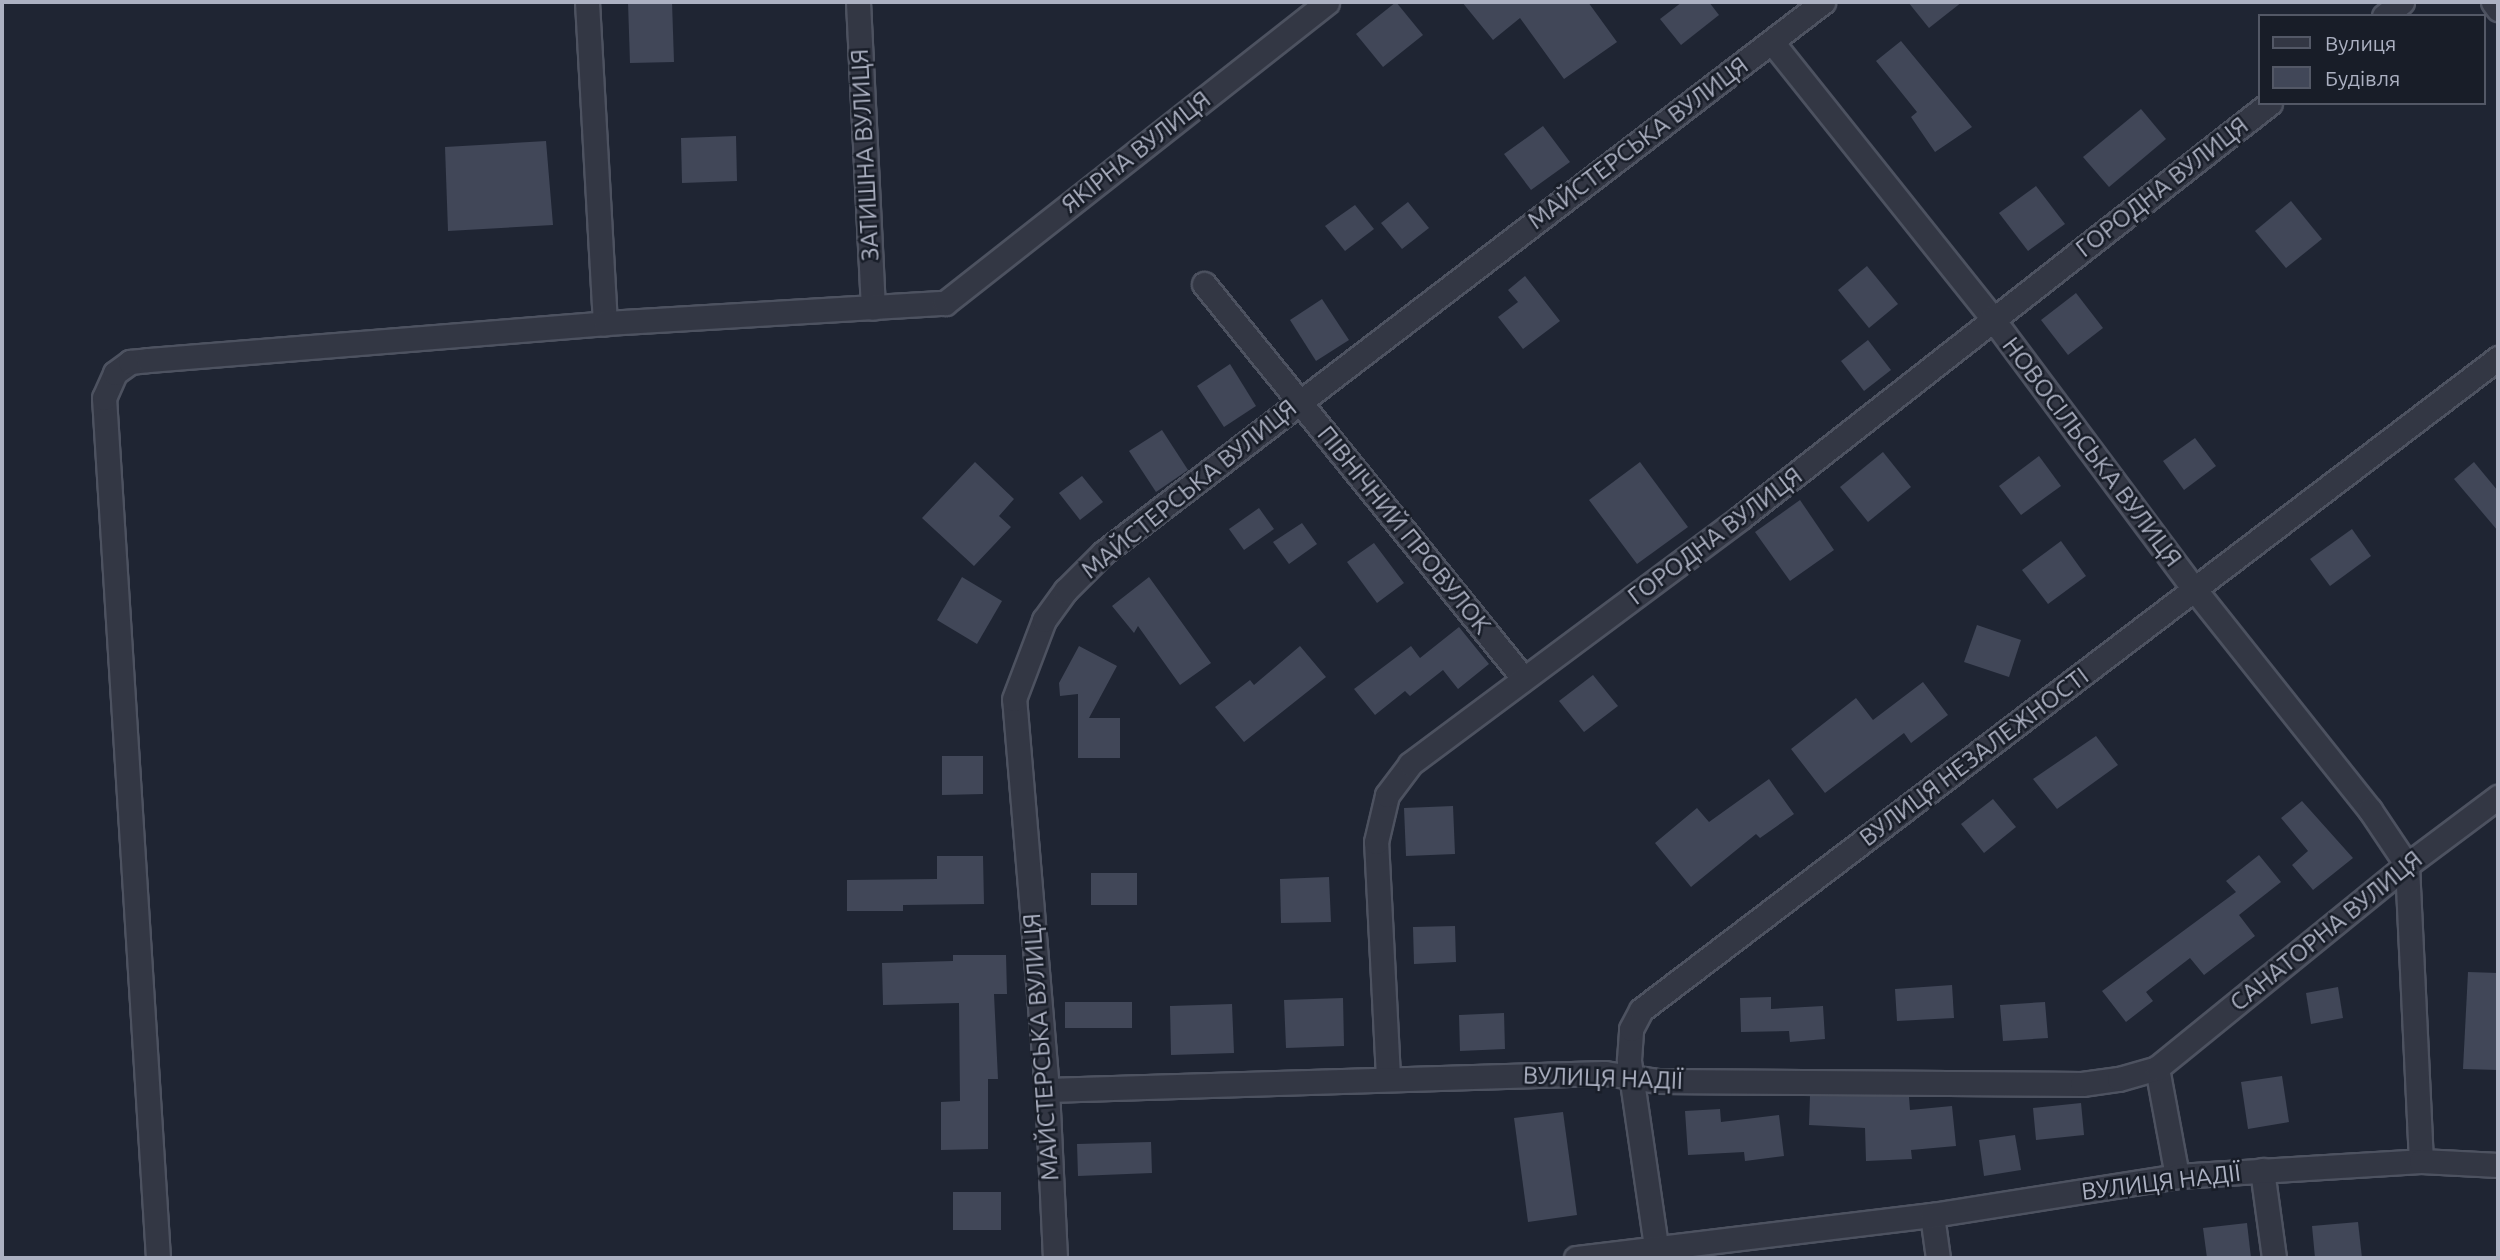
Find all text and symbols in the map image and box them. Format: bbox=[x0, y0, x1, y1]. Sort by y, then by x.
legend bbox=[2258, 14, 2486, 105]
text: Вулиця bbox=[2325, 31, 2396, 55]
street label: ЗАТИШНА ВУЛИЦЯ bbox=[845, 48, 885, 262]
street label: МАЙСТЕРСЬКА ВУЛИЦЯ bbox=[1522, 51, 1754, 235]
text: Будівля bbox=[2325, 66, 2400, 90]
street label: ЯКІРНА ВУЛИЦЯ bbox=[1056, 85, 1216, 219]
street label: ГОРОДНА ВУЛИЦЯ bbox=[2070, 111, 2254, 263]
street label: НОВОСІЛЬСЬКА ВУЛИЦЯ bbox=[1996, 332, 2188, 572]
street label: МАЙСТЕРСЬКА ВУЛИЦЯ bbox=[1076, 393, 1302, 585]
street label: ПІВНІЧНИЙ ПРОВУЛОК bbox=[1311, 420, 1497, 640]
street label: ГОРОДНА ВУЛИЦЯ bbox=[1622, 461, 1808, 611]
street label: ВУЛИЦЯ НЕЗАЛЕЖНОСТІ bbox=[1854, 662, 2094, 852]
street label: САНАТОРНА ВУЛИЦЯ bbox=[2224, 845, 2428, 1017]
street label: МАЙСТЕРСЬКА ВУЛИЦЯ bbox=[1017, 912, 1065, 1182]
street label: ВУЛИЦЯ НАДІЇ bbox=[1522, 1061, 1684, 1095]
street label: ВУЛИЦЯ НАДІЇ bbox=[2080, 1158, 2242, 1206]

